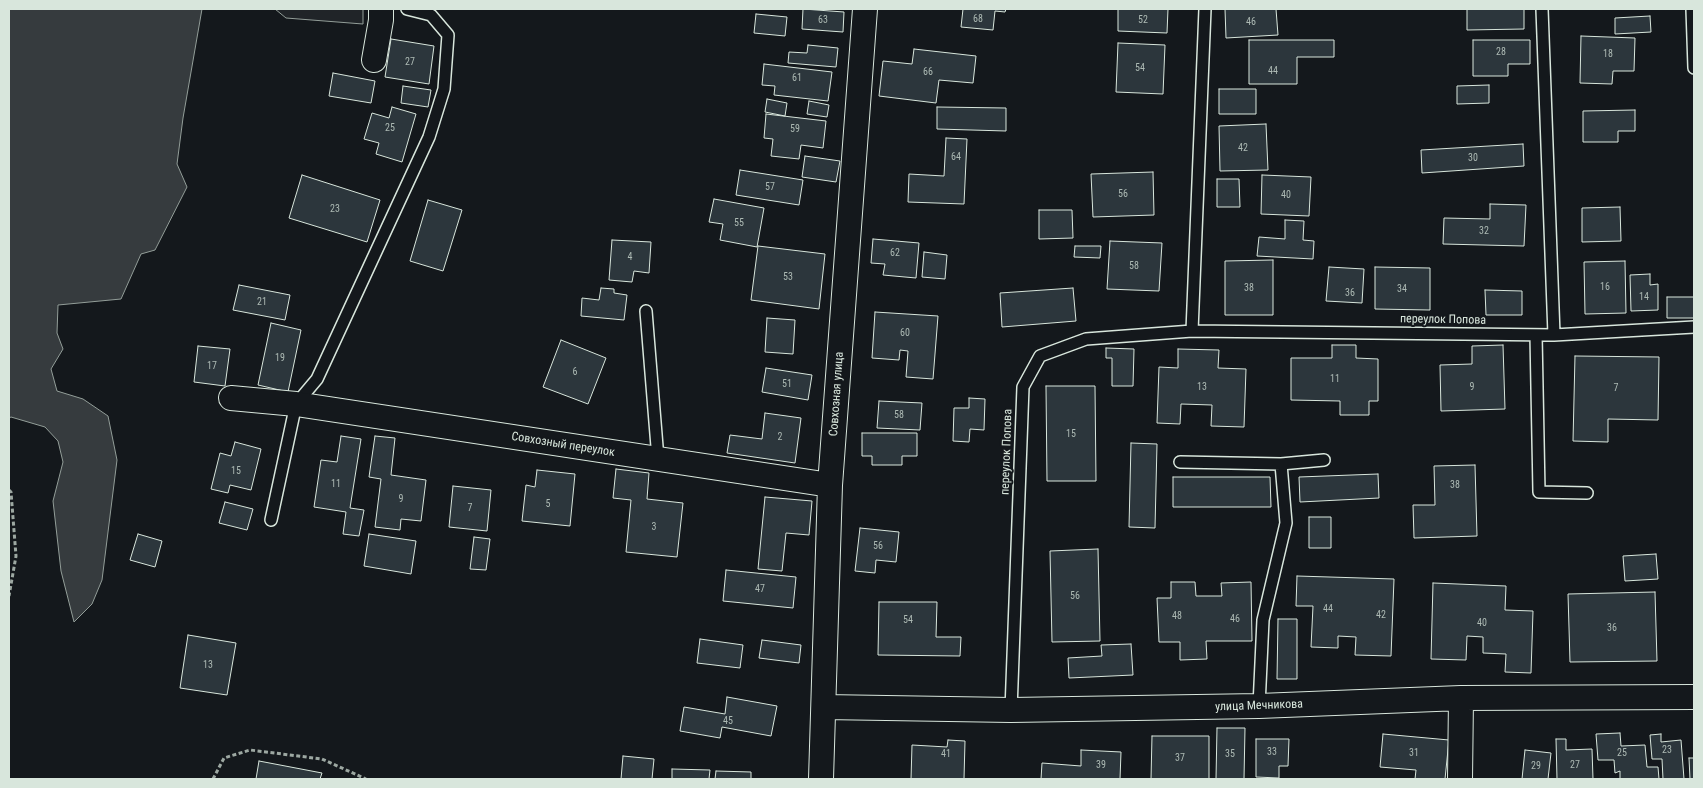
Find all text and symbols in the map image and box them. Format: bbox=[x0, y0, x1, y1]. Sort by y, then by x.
house number: 68 bbox=[973, 13, 983, 25]
house number: 63 bbox=[818, 14, 828, 26]
house number: 52 bbox=[1138, 14, 1148, 26]
house number: 46 bbox=[1246, 16, 1256, 28]
house number: 28 bbox=[1496, 46, 1506, 58]
house number: 18 bbox=[1603, 48, 1613, 60]
house number: 27 bbox=[405, 56, 415, 68]
house number: 54 bbox=[1135, 62, 1145, 74]
house number: 44 bbox=[1268, 65, 1278, 77]
house number: 66 bbox=[923, 66, 933, 78]
house number: 61 bbox=[792, 72, 802, 84]
house number: 25 bbox=[385, 122, 395, 134]
house number: 59 bbox=[790, 123, 800, 135]
house number: 42 bbox=[1238, 142, 1248, 154]
house number: 64 bbox=[951, 151, 961, 163]
house number: 30 bbox=[1468, 152, 1478, 164]
house number: 57 bbox=[765, 181, 775, 193]
house number: 56 bbox=[1118, 188, 1128, 200]
house number: 40 bbox=[1281, 189, 1291, 201]
house number: 23 bbox=[330, 203, 340, 215]
house number: 55 bbox=[734, 217, 744, 229]
house number: 32 bbox=[1479, 225, 1489, 237]
house number: 62 bbox=[890, 247, 900, 259]
house number: 4 bbox=[628, 251, 632, 263]
house number: 58 bbox=[1129, 260, 1139, 272]
house number: 53 bbox=[783, 271, 793, 283]
house number: 16 bbox=[1600, 281, 1610, 293]
house number: 38 bbox=[1244, 282, 1254, 294]
house number: 34 bbox=[1397, 283, 1407, 295]
house number: 36 bbox=[1345, 287, 1355, 299]
house number: 14 bbox=[1639, 291, 1649, 303]
house number: 21 bbox=[257, 296, 267, 308]
street label: переулок Попова bbox=[1400, 312, 1486, 328]
house number: 60 bbox=[900, 327, 910, 339]
street label: Совхозная улица bbox=[827, 351, 847, 437]
house number: 19 bbox=[275, 352, 285, 364]
house number: 17 bbox=[207, 360, 217, 372]
house number: 6 bbox=[573, 366, 577, 378]
house number: 11 bbox=[1330, 373, 1340, 385]
house number: 51 bbox=[782, 378, 792, 390]
house number: 13 bbox=[1197, 381, 1207, 393]
house number: 9 bbox=[1470, 381, 1474, 393]
house number: 7 bbox=[1614, 382, 1618, 394]
house number: 58 bbox=[894, 409, 904, 421]
street label: переулок Попова bbox=[998, 409, 1016, 495]
house number: 15 bbox=[1066, 428, 1076, 440]
street label: Совхозный переулок bbox=[510, 430, 616, 460]
house number: 2 bbox=[778, 431, 782, 443]
house number: 15 bbox=[231, 465, 241, 477]
house number: 11 bbox=[331, 478, 341, 490]
house number: 38 bbox=[1450, 479, 1460, 491]
house number: 9 bbox=[399, 493, 403, 505]
house number: 5 bbox=[546, 498, 550, 510]
house number: 7 bbox=[468, 502, 472, 514]
house number: 3 bbox=[652, 521, 656, 533]
house number: 56 bbox=[873, 540, 883, 552]
house number: 47 bbox=[755, 583, 765, 595]
house number: 56 bbox=[1070, 590, 1080, 602]
house number: 44 bbox=[1323, 603, 1333, 615]
house number: 42 bbox=[1376, 609, 1386, 621]
house number: 48 bbox=[1172, 610, 1182, 622]
house number: 46 bbox=[1230, 613, 1240, 625]
house number: 54 bbox=[903, 614, 913, 626]
house number: 40 bbox=[1477, 617, 1487, 629]
house number: 36 bbox=[1607, 622, 1617, 634]
house number: 13 bbox=[203, 659, 213, 671]
street label: улица Мечникова bbox=[1215, 697, 1303, 715]
house number: 45 bbox=[723, 715, 733, 727]
house number: 23 bbox=[1662, 744, 1672, 756]
house number: 33 bbox=[1267, 746, 1277, 758]
house number: 31 bbox=[1409, 747, 1419, 759]
house number: 25 bbox=[1617, 747, 1627, 759]
house number: 41 bbox=[941, 748, 951, 760]
house number: 35 bbox=[1225, 748, 1235, 760]
house number: 37 bbox=[1175, 752, 1185, 764]
house number: 39 bbox=[1096, 759, 1106, 771]
house number: 27 bbox=[1570, 759, 1580, 771]
house number: 29 bbox=[1531, 760, 1541, 772]

